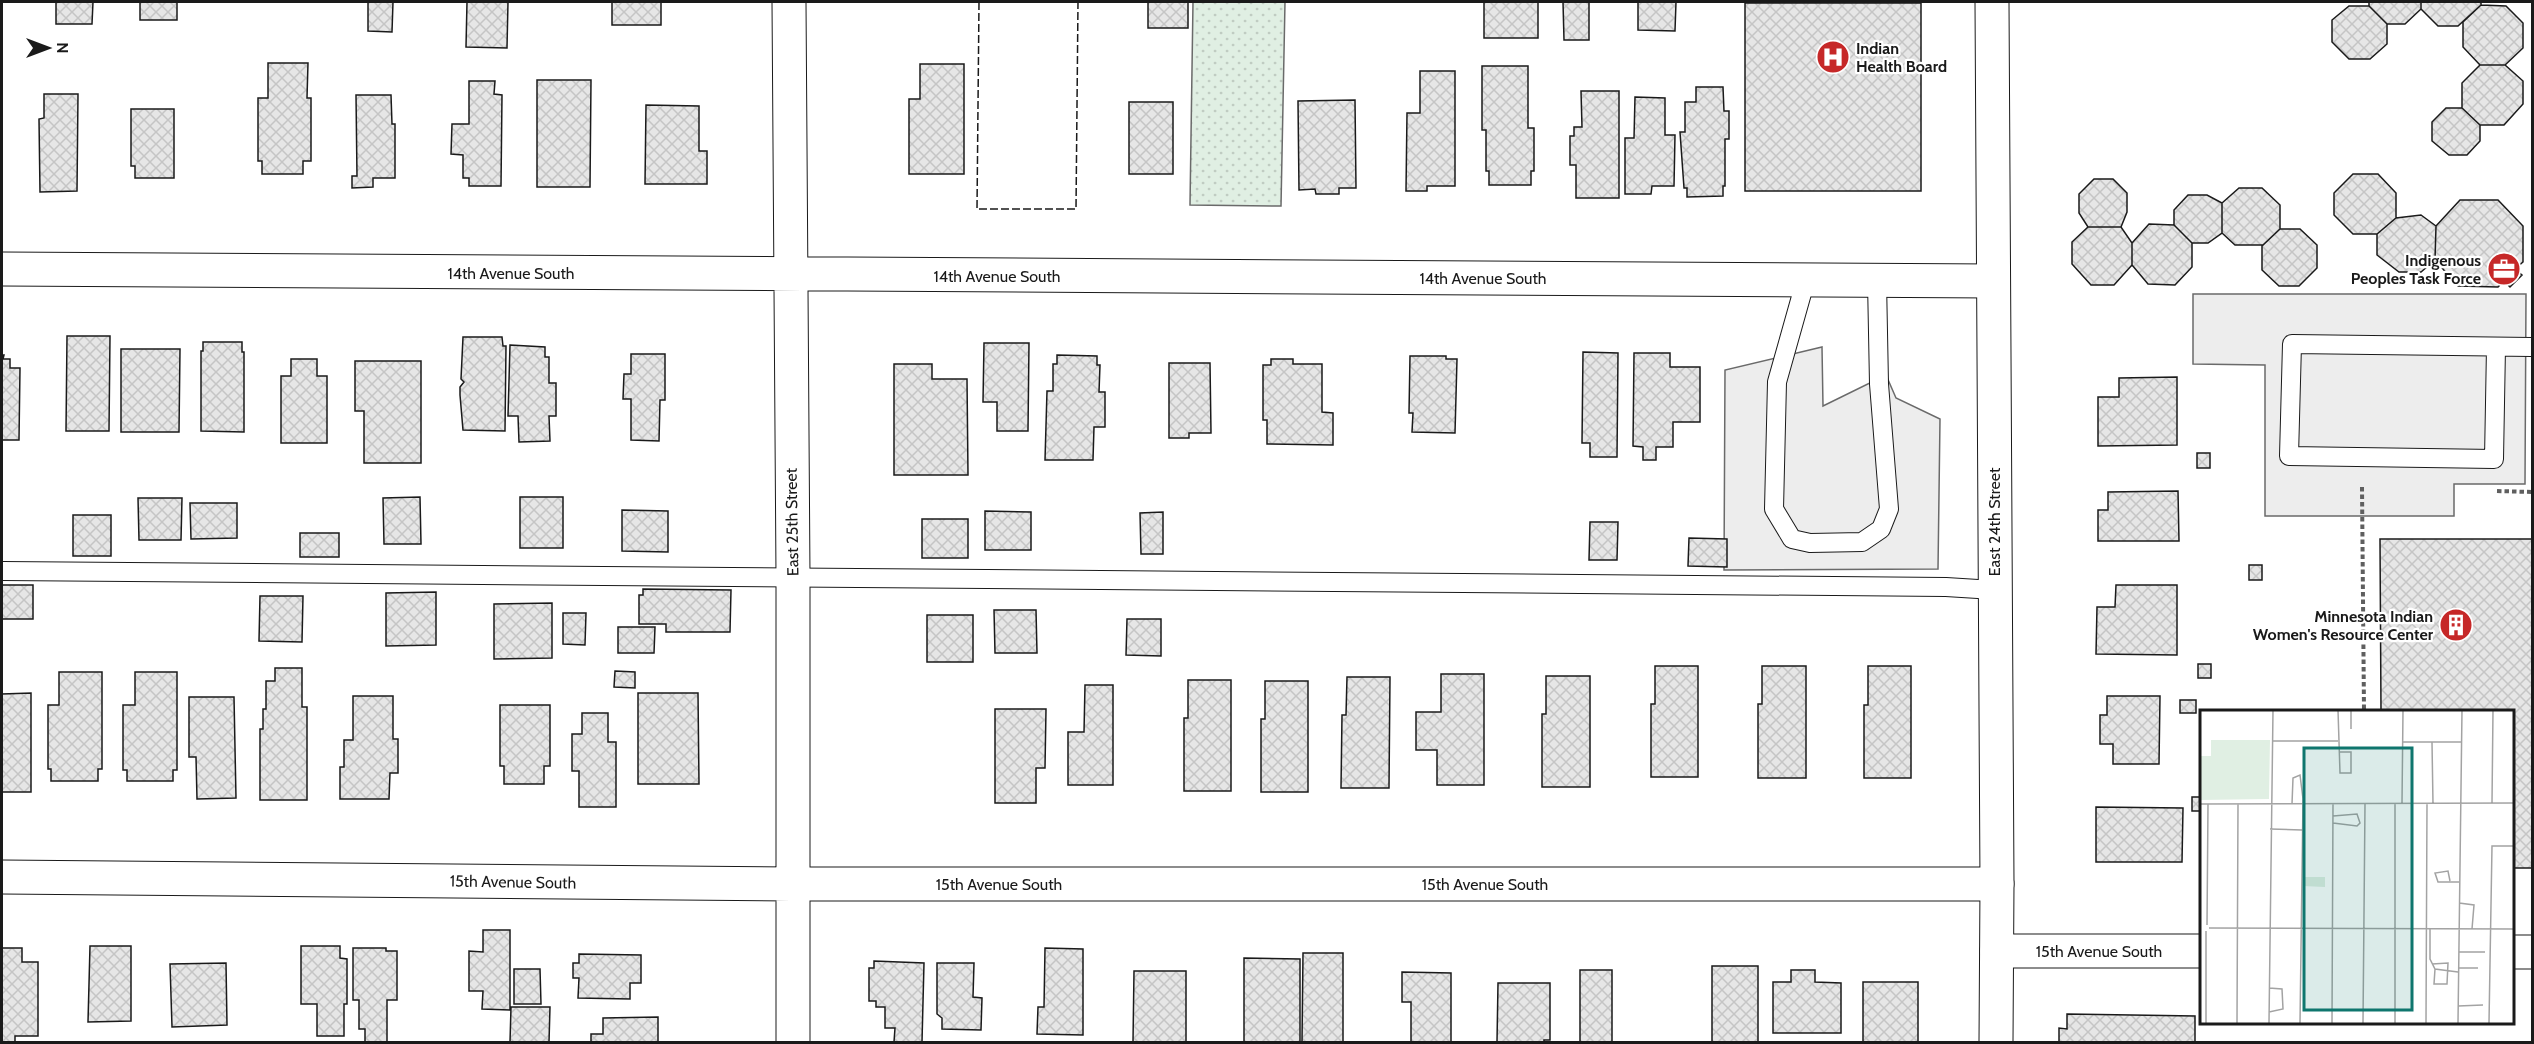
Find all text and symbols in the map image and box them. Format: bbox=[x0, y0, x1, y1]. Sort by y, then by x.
north arrow bbox=[18, 18, 78, 78]
hospital icon: Indian Health Board bbox=[1815, 39, 1851, 75]
place label: Indian Health Board bbox=[1856, 39, 1947, 76]
text: N bbox=[53, 42, 72, 54]
place label: Indigenous Peoples Task Force bbox=[2351, 251, 2481, 288]
office icon: Indigenous Peoples Task Force bbox=[2486, 251, 2522, 287]
street label: 14th Avenue South bbox=[447, 264, 575, 283]
street label: 14th Avenue South bbox=[933, 267, 1061, 286]
street label: 14th Avenue South bbox=[1419, 269, 1547, 288]
street label: East 25th Street bbox=[782, 467, 802, 576]
street label: East 24th Street bbox=[1985, 467, 2004, 576]
place label: Minnesota Indian Women's Resource Center bbox=[2253, 607, 2434, 644]
building icon: Minnesota Indian Women's Resource Center bbox=[2438, 607, 2474, 643]
inset map bbox=[2200, 710, 2513, 1023]
street label: 15th Avenue South bbox=[450, 871, 576, 893]
street label: 15th Avenue South bbox=[936, 875, 1062, 894]
street label: 15th Avenue South bbox=[1422, 875, 1548, 894]
street label: 15th Avenue South bbox=[2036, 942, 2162, 961]

